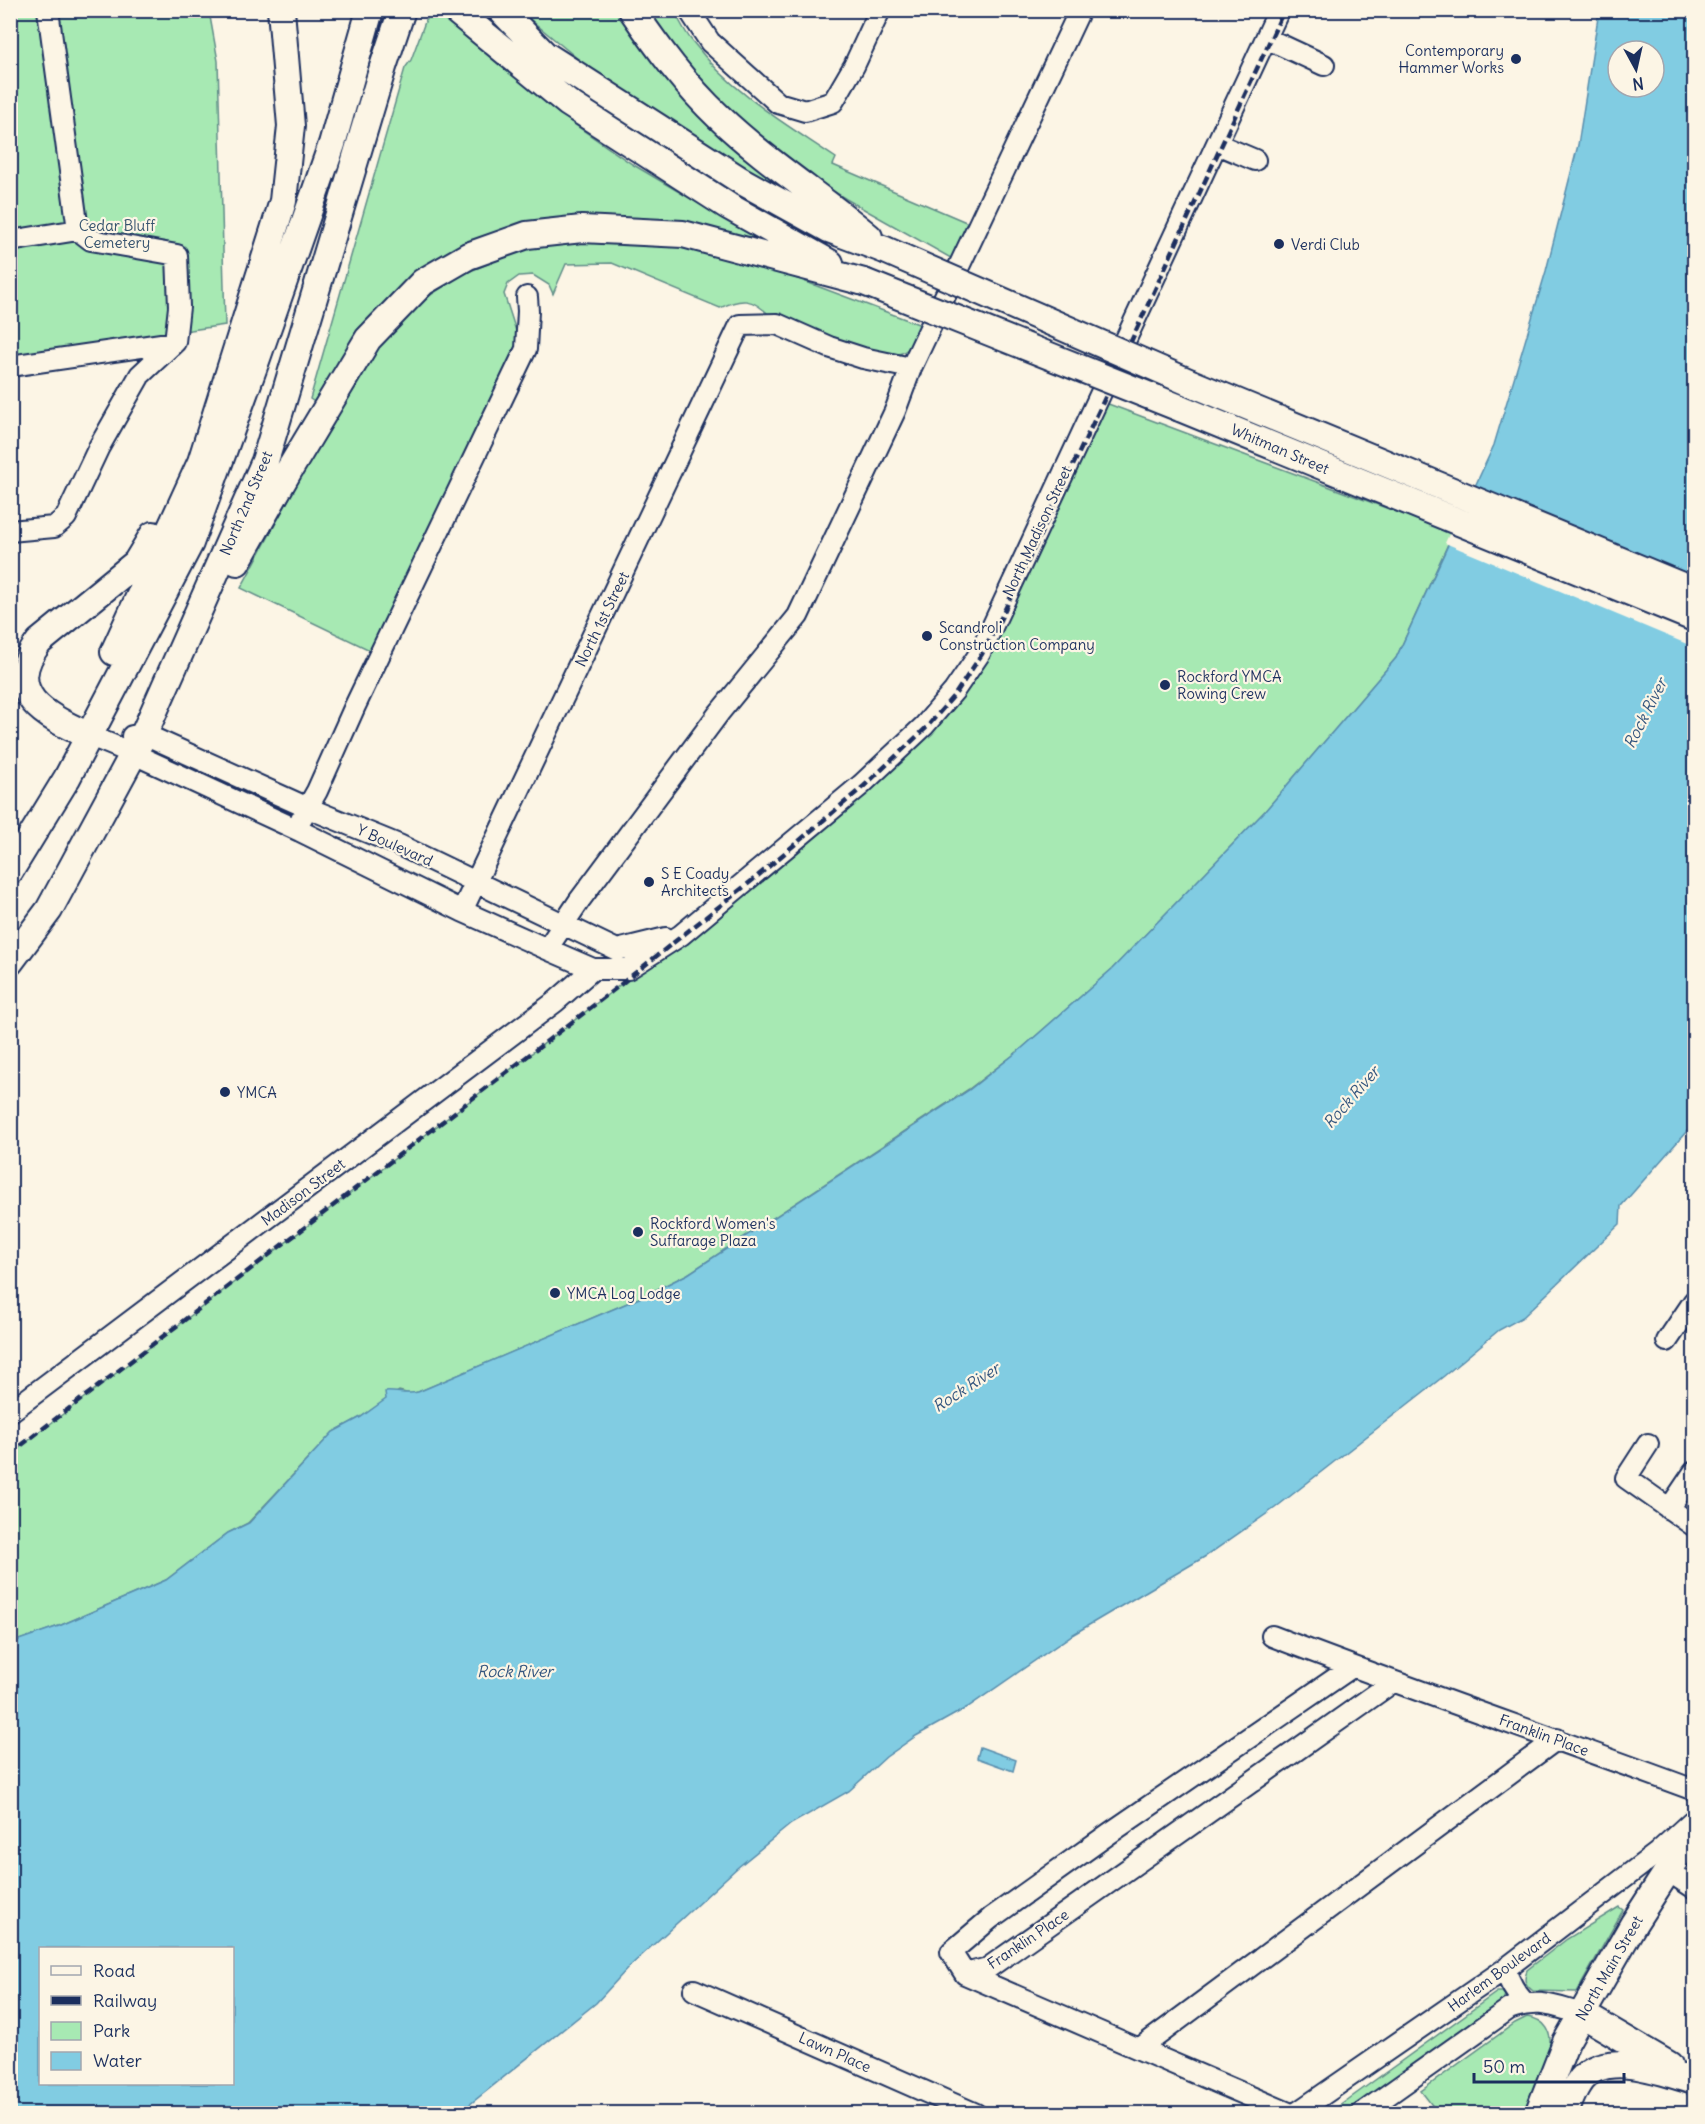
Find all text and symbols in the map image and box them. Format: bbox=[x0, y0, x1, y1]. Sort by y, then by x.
north arrow bbox=[1606, 39, 1666, 99]
place label: Contemporary Hammer Works bbox=[1398, 41, 1504, 77]
marker: Contemporary Hammer Works bbox=[1509, 52, 1523, 66]
text: N bbox=[1631, 73, 1645, 95]
park label: Cedar Bluff Cemetery bbox=[79, 216, 156, 252]
place label: Verdi Club bbox=[1291, 235, 1360, 254]
marker: Verdi Club bbox=[1272, 237, 1286, 251]
street label: Whitman Street bbox=[1228, 420, 1332, 478]
street label: North 2nd Street bbox=[215, 448, 277, 558]
street label: North Madison Street bbox=[998, 462, 1076, 600]
street label: North 1st Street bbox=[571, 568, 633, 670]
place label: Scandroli Construction Company bbox=[939, 618, 1095, 654]
marker: Scandroli Construction Company bbox=[920, 629, 934, 643]
place label: Rockford YMCA Rowing Crew bbox=[1177, 667, 1282, 703]
water label: Rock River bbox=[1619, 672, 1672, 751]
marker: Rockford YMCA Rowing Crew bbox=[1158, 678, 1172, 692]
street label: Y Boulevard bbox=[354, 820, 436, 870]
place label: S E Coady Architects bbox=[661, 864, 729, 900]
marker: S E Coady Architects bbox=[642, 875, 656, 889]
water label: Rock River bbox=[1319, 1060, 1385, 1132]
place label: YMCA bbox=[237, 1083, 277, 1102]
marker: YMCA bbox=[218, 1085, 232, 1099]
street label: Madison Street bbox=[257, 1154, 349, 1230]
place label: Rockford Women's Suffarage Plaza bbox=[650, 1214, 776, 1250]
marker: Rockford Women's Suffarage Plaza bbox=[631, 1225, 645, 1239]
place label: YMCA Log Lodge bbox=[567, 1284, 681, 1303]
marker: YMCA Log Lodge bbox=[548, 1286, 562, 1300]
water label: Rock River bbox=[929, 1357, 1005, 1416]
water label: Rock River bbox=[477, 1661, 555, 1681]
street label: Franklin Place bbox=[1497, 1710, 1591, 1760]
street label: Franklin Place bbox=[984, 1905, 1072, 1973]
street label: North Main Street bbox=[1571, 1912, 1647, 2024]
street label: Harlem Boulevard bbox=[1444, 1928, 1554, 2016]
legend bbox=[39, 1947, 234, 2085]
text: Road bbox=[93, 1959, 136, 1982]
text: Railway bbox=[93, 1989, 157, 2012]
text: Park bbox=[93, 2019, 130, 2042]
street label: Lawn Place bbox=[796, 2028, 874, 2076]
scale bar bbox=[1474, 2046, 1624, 2084]
text: Water bbox=[93, 2049, 143, 2072]
text: 50 m bbox=[1483, 2055, 1525, 2078]

